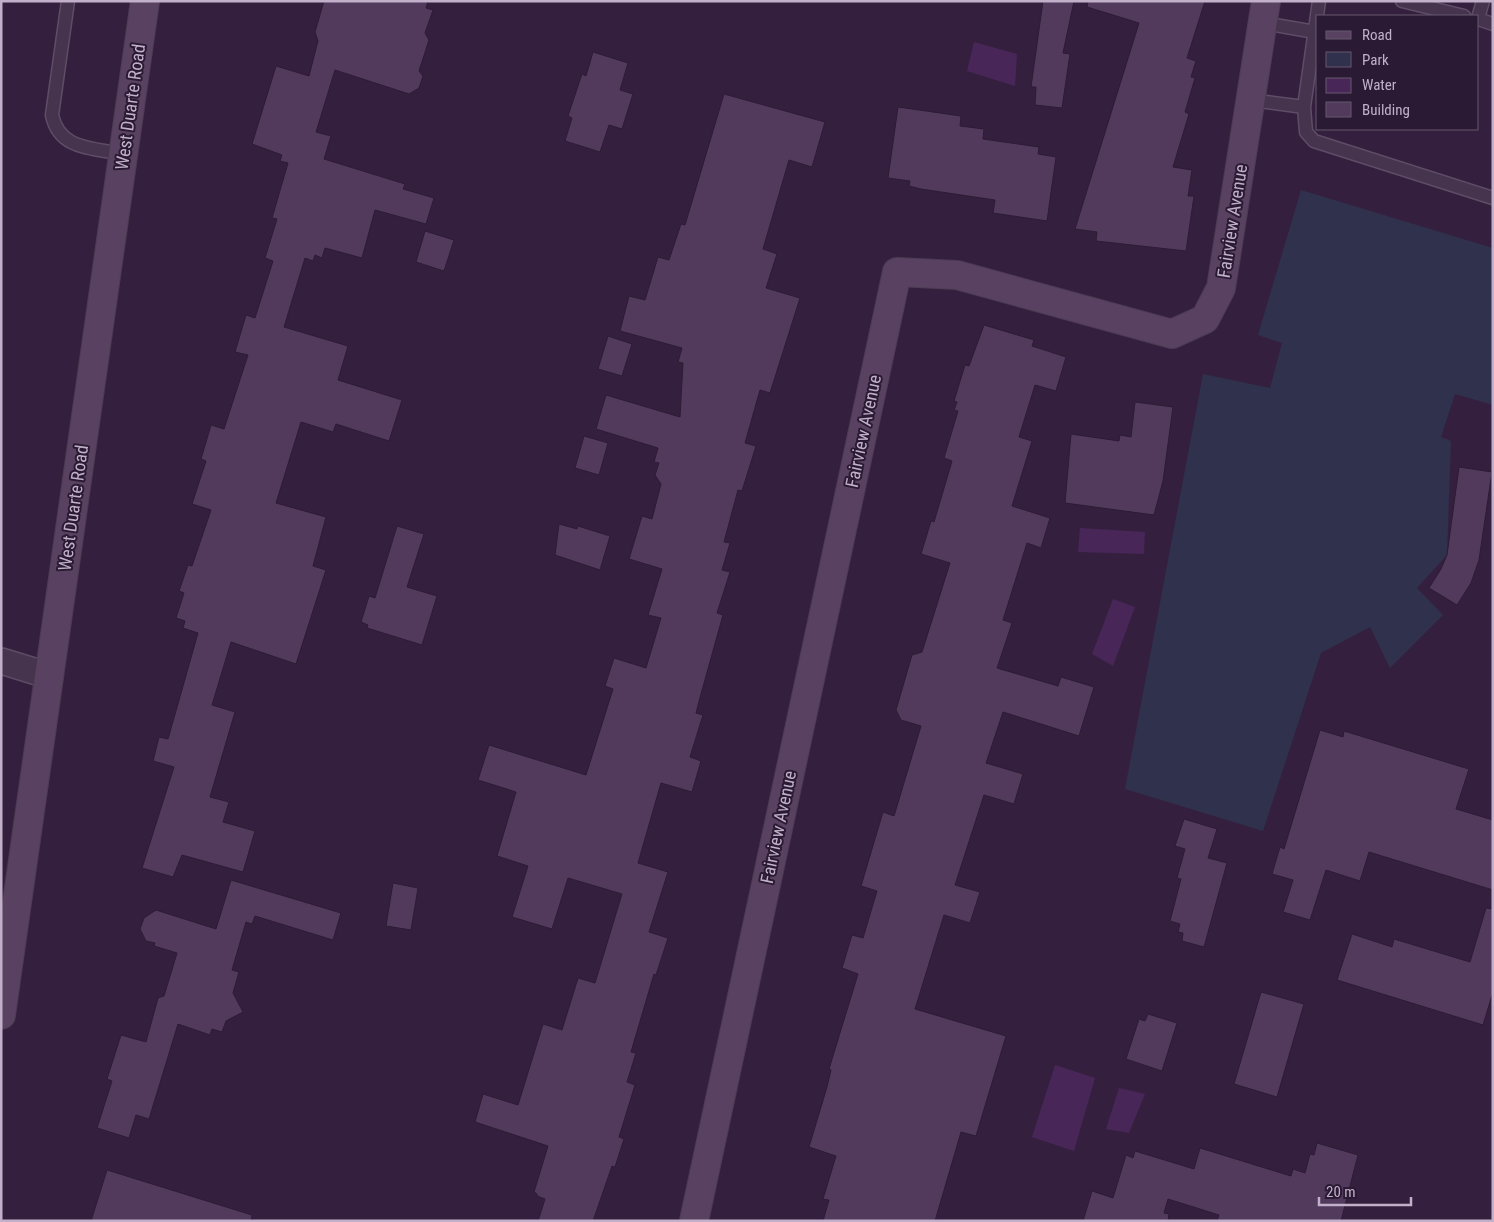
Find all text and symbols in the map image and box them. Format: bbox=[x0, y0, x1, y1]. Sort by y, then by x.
legend bbox=[1316, 15, 1479, 130]
text: Road bbox=[1362, 26, 1392, 44]
street label: West Duarte Road bbox=[111, 43, 149, 171]
text: Park bbox=[1362, 51, 1389, 69]
text: Water bbox=[1362, 76, 1397, 94]
text: Building bbox=[1362, 101, 1410, 119]
street label: Fairview Avenue bbox=[1213, 163, 1251, 279]
street label: Fairview Avenue bbox=[841, 373, 885, 489]
street label: West Duarte Road bbox=[54, 444, 92, 572]
street label: Fairview Avenue bbox=[756, 769, 800, 885]
scale bar bbox=[1319, 1174, 1412, 1206]
text: 20 m bbox=[1326, 1183, 1356, 1201]

